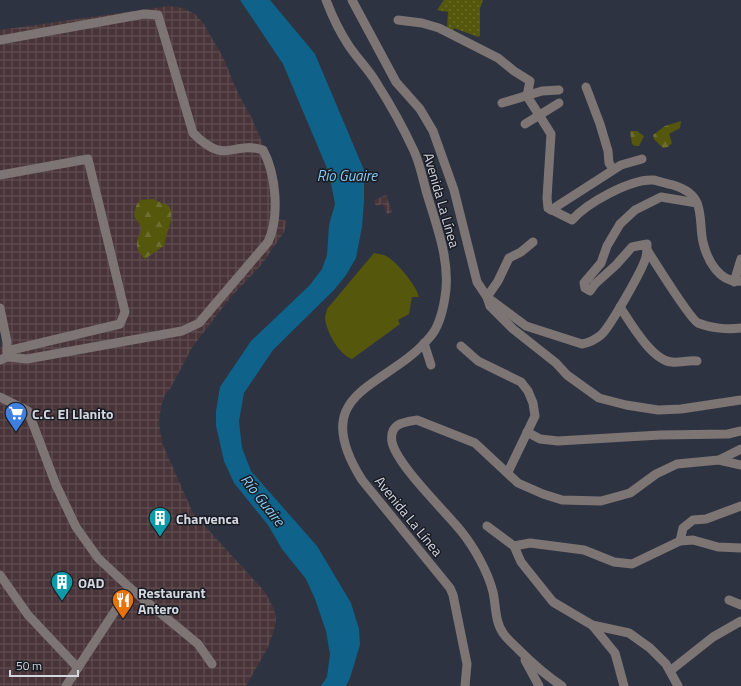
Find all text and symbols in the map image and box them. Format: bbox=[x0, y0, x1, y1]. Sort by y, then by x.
street label: Avenida La Línea bbox=[418, 150, 466, 250]
water label: Río Guaire bbox=[317, 164, 378, 187]
supermarket icon: C.C. El Llanito bbox=[3, 400, 29, 433]
place label: C.C. El Llanito bbox=[32, 403, 114, 424]
water label: Río Guaire bbox=[235, 469, 291, 532]
street label: Avenida La Línea bbox=[370, 471, 448, 561]
building icon: Charvenca bbox=[147, 505, 173, 538]
place label: Charvenca bbox=[176, 508, 239, 529]
building icon: OAD bbox=[49, 569, 75, 602]
place label: OAD bbox=[78, 572, 104, 593]
place label: Restaurant Antero bbox=[138, 582, 206, 619]
restaurant icon: Restaurant Antero bbox=[110, 587, 136, 620]
scale bar bbox=[10, 652, 78, 678]
text: 50 m bbox=[16, 656, 42, 675]

